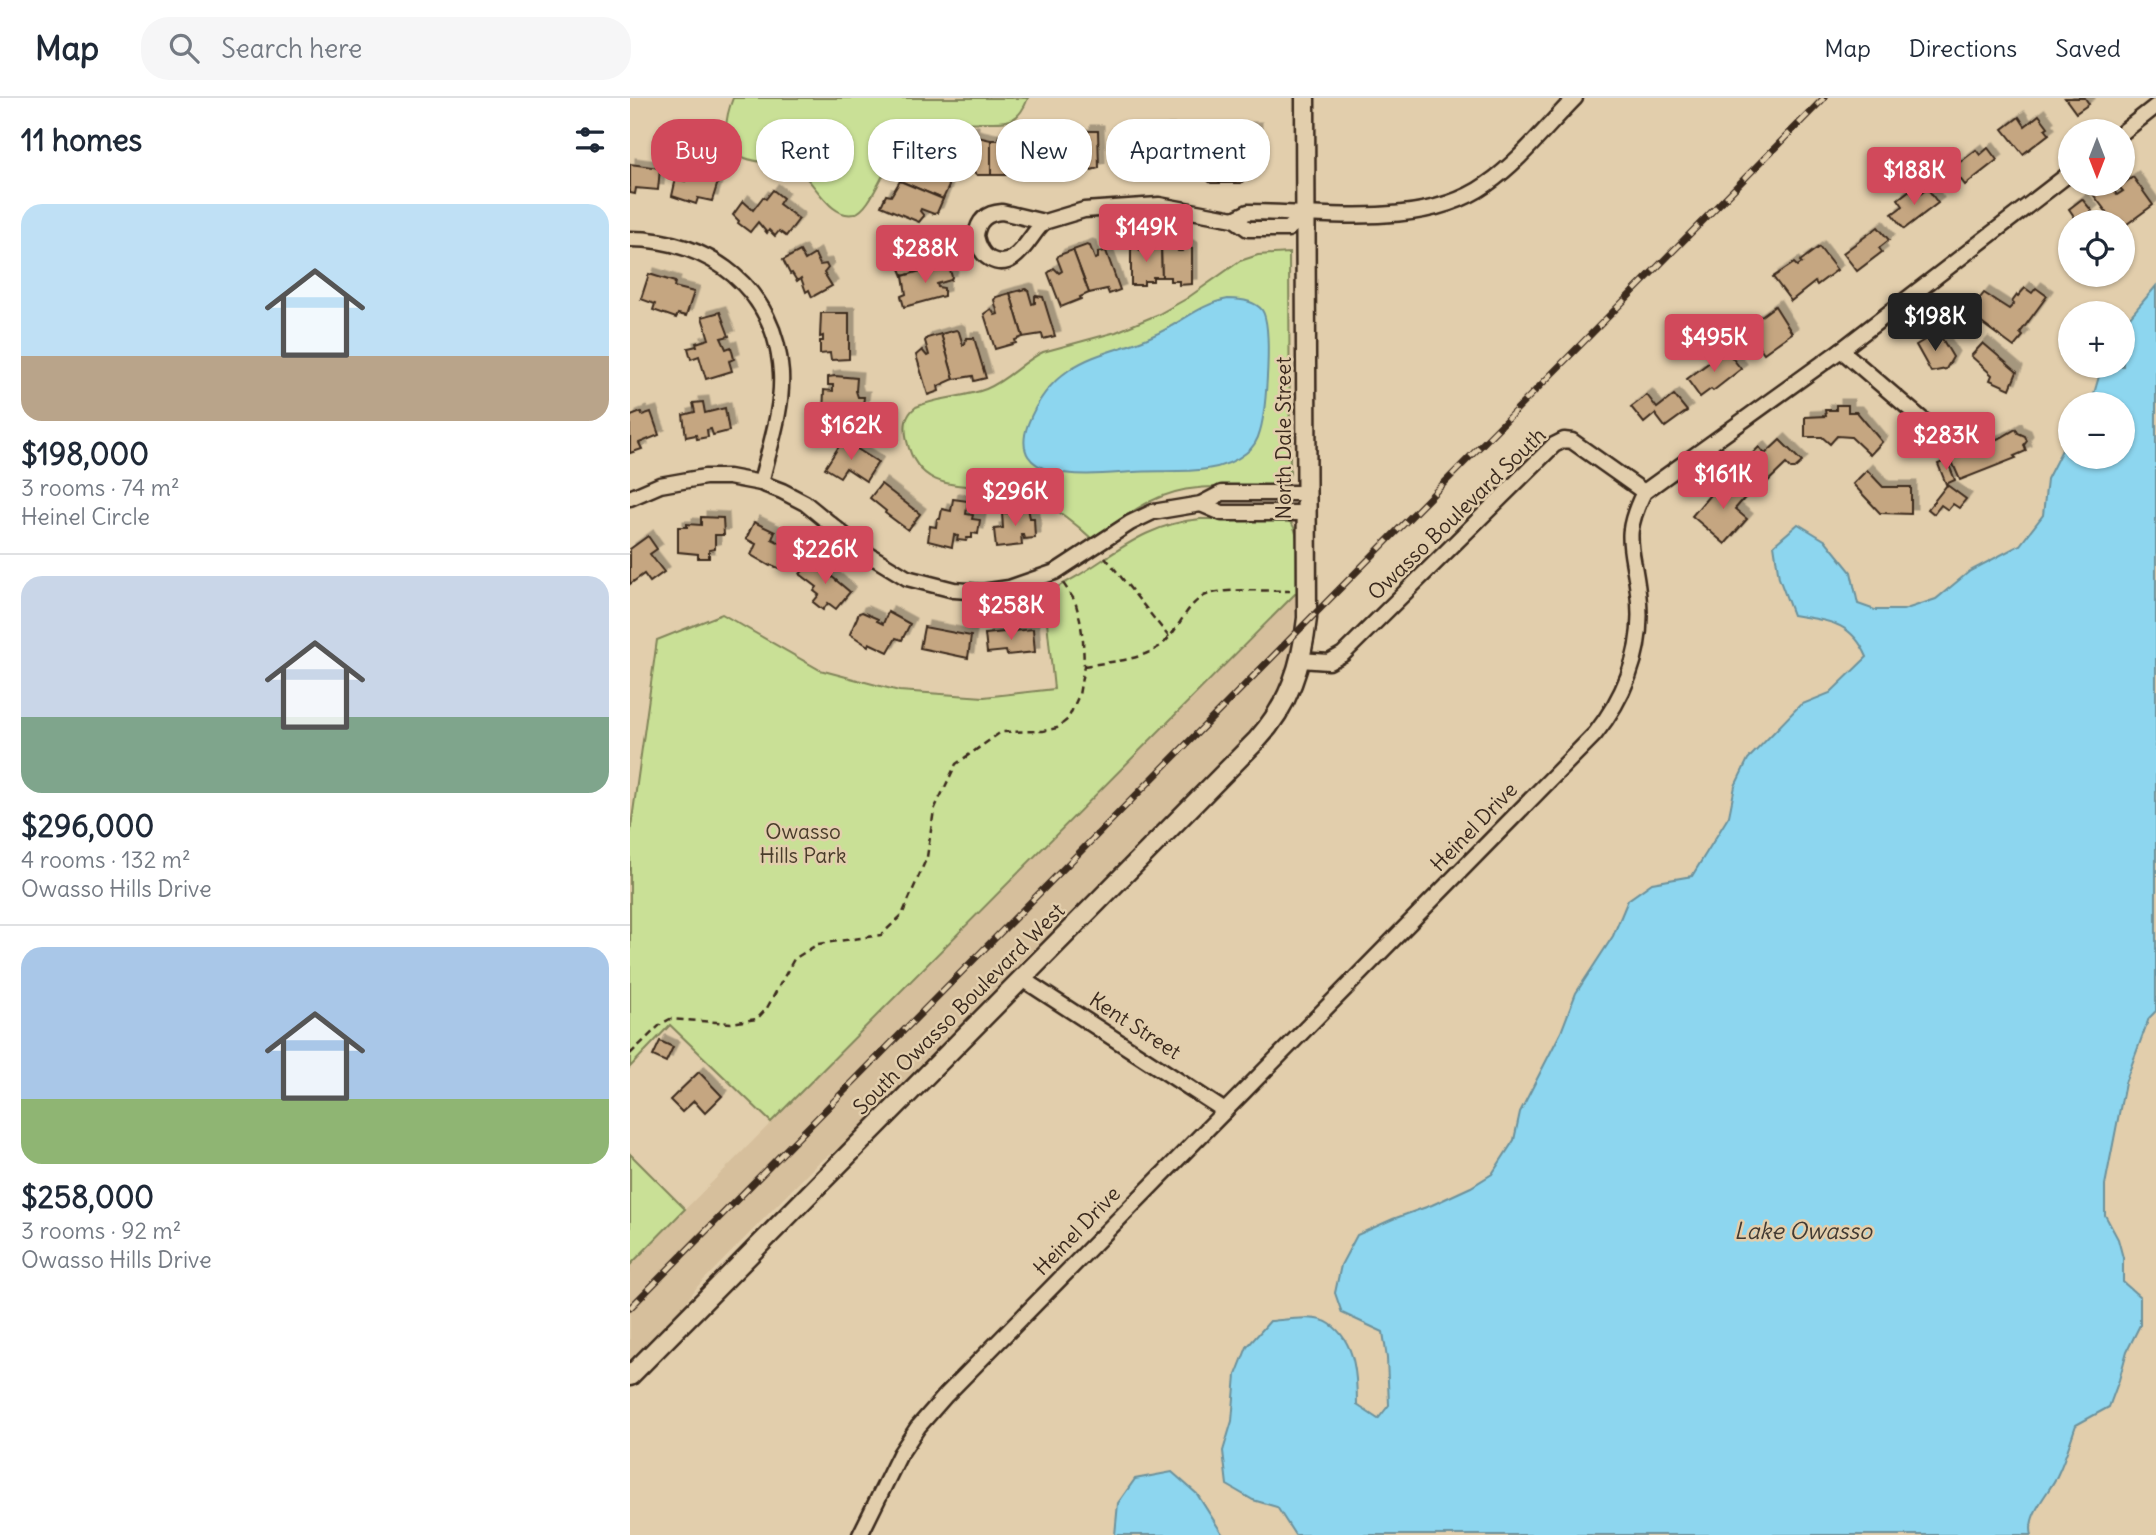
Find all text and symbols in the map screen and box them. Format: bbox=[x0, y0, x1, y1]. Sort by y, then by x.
search box bbox=[141, 17, 631, 80]
text: Map bbox=[35, 27, 99, 69]
icon: search bbox=[165, 29, 203, 67]
text: Search here bbox=[221, 32, 362, 65]
text: Map bbox=[1824, 33, 1871, 63]
text: Directions bbox=[1909, 33, 2017, 63]
text: Saved bbox=[2055, 33, 2121, 63]
chip: Buy bbox=[651, 119, 742, 182]
chip: Rent bbox=[756, 119, 854, 182]
chip: Filters bbox=[868, 119, 982, 182]
chip: New bbox=[996, 119, 1092, 182]
chip: Apartment bbox=[1106, 119, 1270, 182]
north arrow bbox=[2058, 119, 2135, 196]
map controls bbox=[2058, 119, 2135, 469]
text: 11 homes bbox=[21, 121, 142, 159]
icon: filters bbox=[571, 121, 609, 159]
pin: $188K bbox=[1865, 148, 1963, 207]
text: $188K bbox=[1883, 155, 1945, 184]
pin: $149K bbox=[1097, 204, 1195, 264]
button: locate bbox=[2058, 210, 2135, 287]
text: $149K bbox=[1115, 212, 1177, 241]
pin: $288K bbox=[876, 226, 974, 285]
text: $288K bbox=[892, 233, 958, 262]
icon: home bbox=[252, 250, 378, 376]
pin: $198K bbox=[1886, 294, 1984, 353]
text: $198K bbox=[1904, 301, 1966, 330]
button: + bbox=[2058, 301, 2135, 378]
pin: $495K bbox=[1665, 314, 1763, 374]
text: $495K bbox=[1681, 322, 1747, 351]
street label: North Dale Street bbox=[1270, 357, 1297, 519]
button: − bbox=[2058, 392, 2135, 469]
pin: $162K bbox=[802, 402, 900, 462]
text: $162K bbox=[820, 410, 882, 439]
pin: $283K bbox=[1897, 412, 1995, 472]
text: $283K bbox=[1913, 420, 1979, 449]
street label: Owasso Boulevard South bbox=[1362, 422, 1551, 606]
text: $198,000 bbox=[21, 435, 149, 473]
pin: $161K bbox=[1674, 452, 1772, 511]
text: $161K bbox=[1694, 459, 1752, 488]
pin: $296K bbox=[966, 468, 1064, 528]
text: 3 rooms · 74 m² bbox=[21, 473, 180, 502]
text: $296K bbox=[982, 476, 1048, 505]
text: Heinel Circle bbox=[21, 502, 150, 531]
pin: $226K bbox=[776, 526, 874, 586]
text: $226K bbox=[792, 534, 858, 563]
pin: $258K bbox=[962, 582, 1060, 642]
text: $258K bbox=[978, 590, 1044, 619]
icon: home bbox=[252, 622, 378, 748]
street label: Heinel Drive bbox=[1424, 776, 1523, 877]
text: $296,000 bbox=[21, 807, 154, 845]
park label: Owasso Hills Park bbox=[759, 818, 847, 869]
text: 4 rooms · 132 m² bbox=[21, 845, 191, 874]
text: Owasso Hills Drive bbox=[21, 874, 212, 903]
street label: South Owasso Boulevard West bbox=[847, 897, 1070, 1120]
street label: Kent Street bbox=[1084, 986, 1186, 1065]
icon: home bbox=[252, 993, 378, 1119]
text: $258,000 bbox=[21, 1178, 154, 1216]
street label: Heinel Drive bbox=[1027, 1180, 1126, 1281]
text: 3 rooms · 92 m² bbox=[21, 1216, 181, 1245]
water label: Lake Owasso bbox=[1734, 1216, 1873, 1245]
text: Owasso Hills Drive bbox=[21, 1245, 212, 1274]

